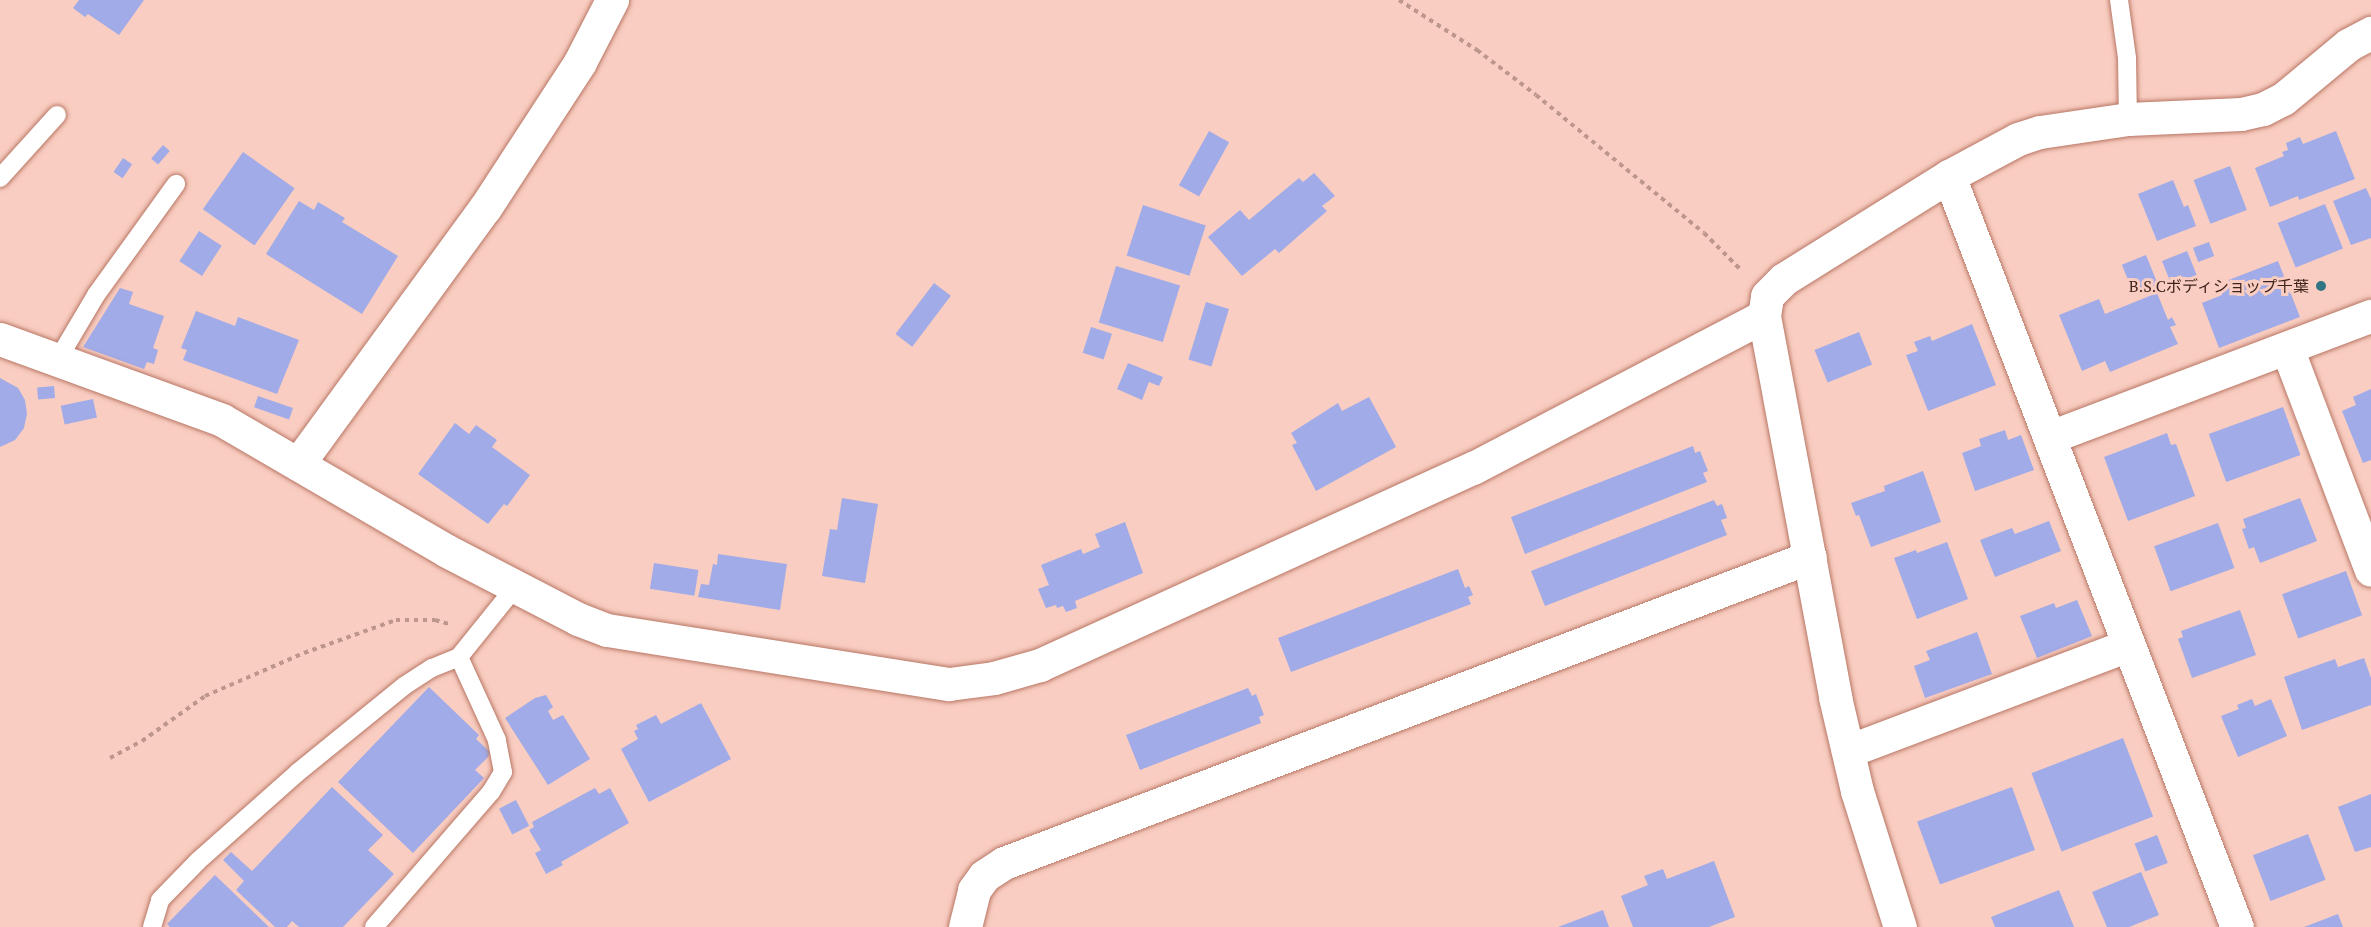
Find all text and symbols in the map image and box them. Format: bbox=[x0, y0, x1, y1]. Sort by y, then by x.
place label: B.S.Cボディショップ千葉 bbox=[2128, 276, 2309, 296]
marker: B.S.Cボディショップ千葉 bbox=[2314, 279, 2328, 293]

